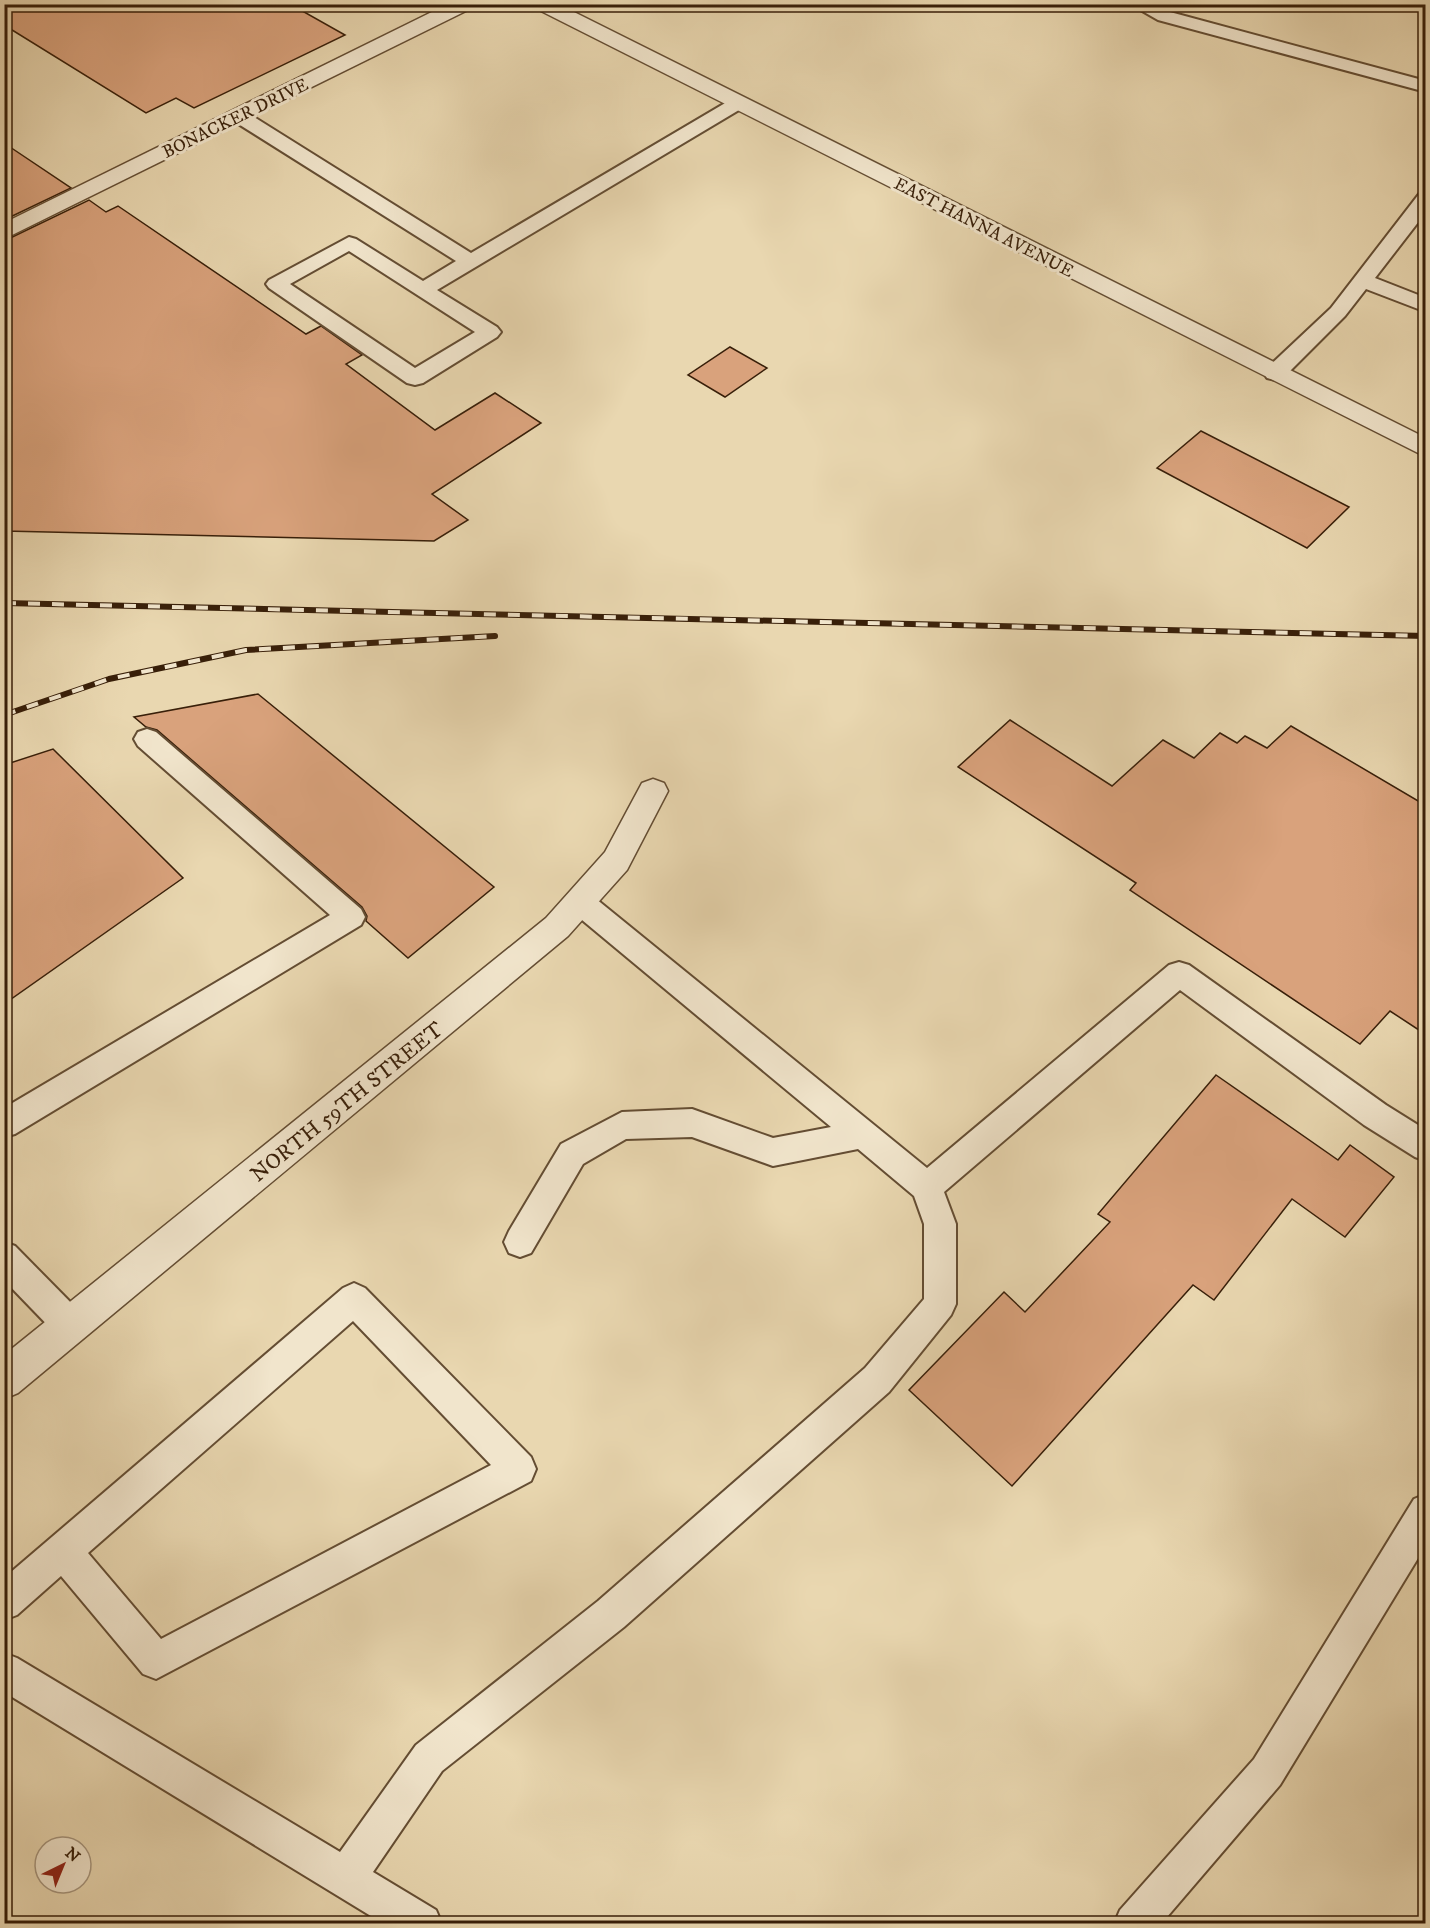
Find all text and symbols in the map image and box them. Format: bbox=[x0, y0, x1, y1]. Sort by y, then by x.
street label: BONACKER DRIVE bbox=[159, 74, 312, 164]
street label: EAST HANNA AVENUE bbox=[890, 173, 1077, 283]
street label: NORTH 59TH STREET bbox=[245, 1016, 449, 1188]
north arrow bbox=[33, 1835, 93, 1895]
text: N bbox=[61, 1843, 84, 1867]

